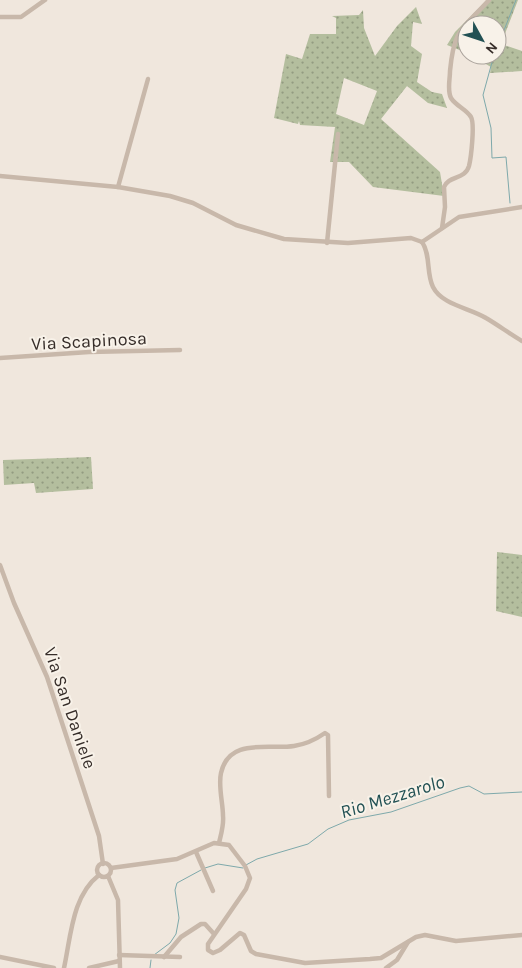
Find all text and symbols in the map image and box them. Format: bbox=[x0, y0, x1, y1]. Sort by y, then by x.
north arrow bbox=[457, 15, 507, 65]
text: N bbox=[482, 39, 501, 57]
street label: Via Scapinosa bbox=[31, 327, 147, 355]
street label: Via San Daniele bbox=[39, 644, 101, 772]
water label: Rio Mezzarolo bbox=[337, 770, 448, 823]

